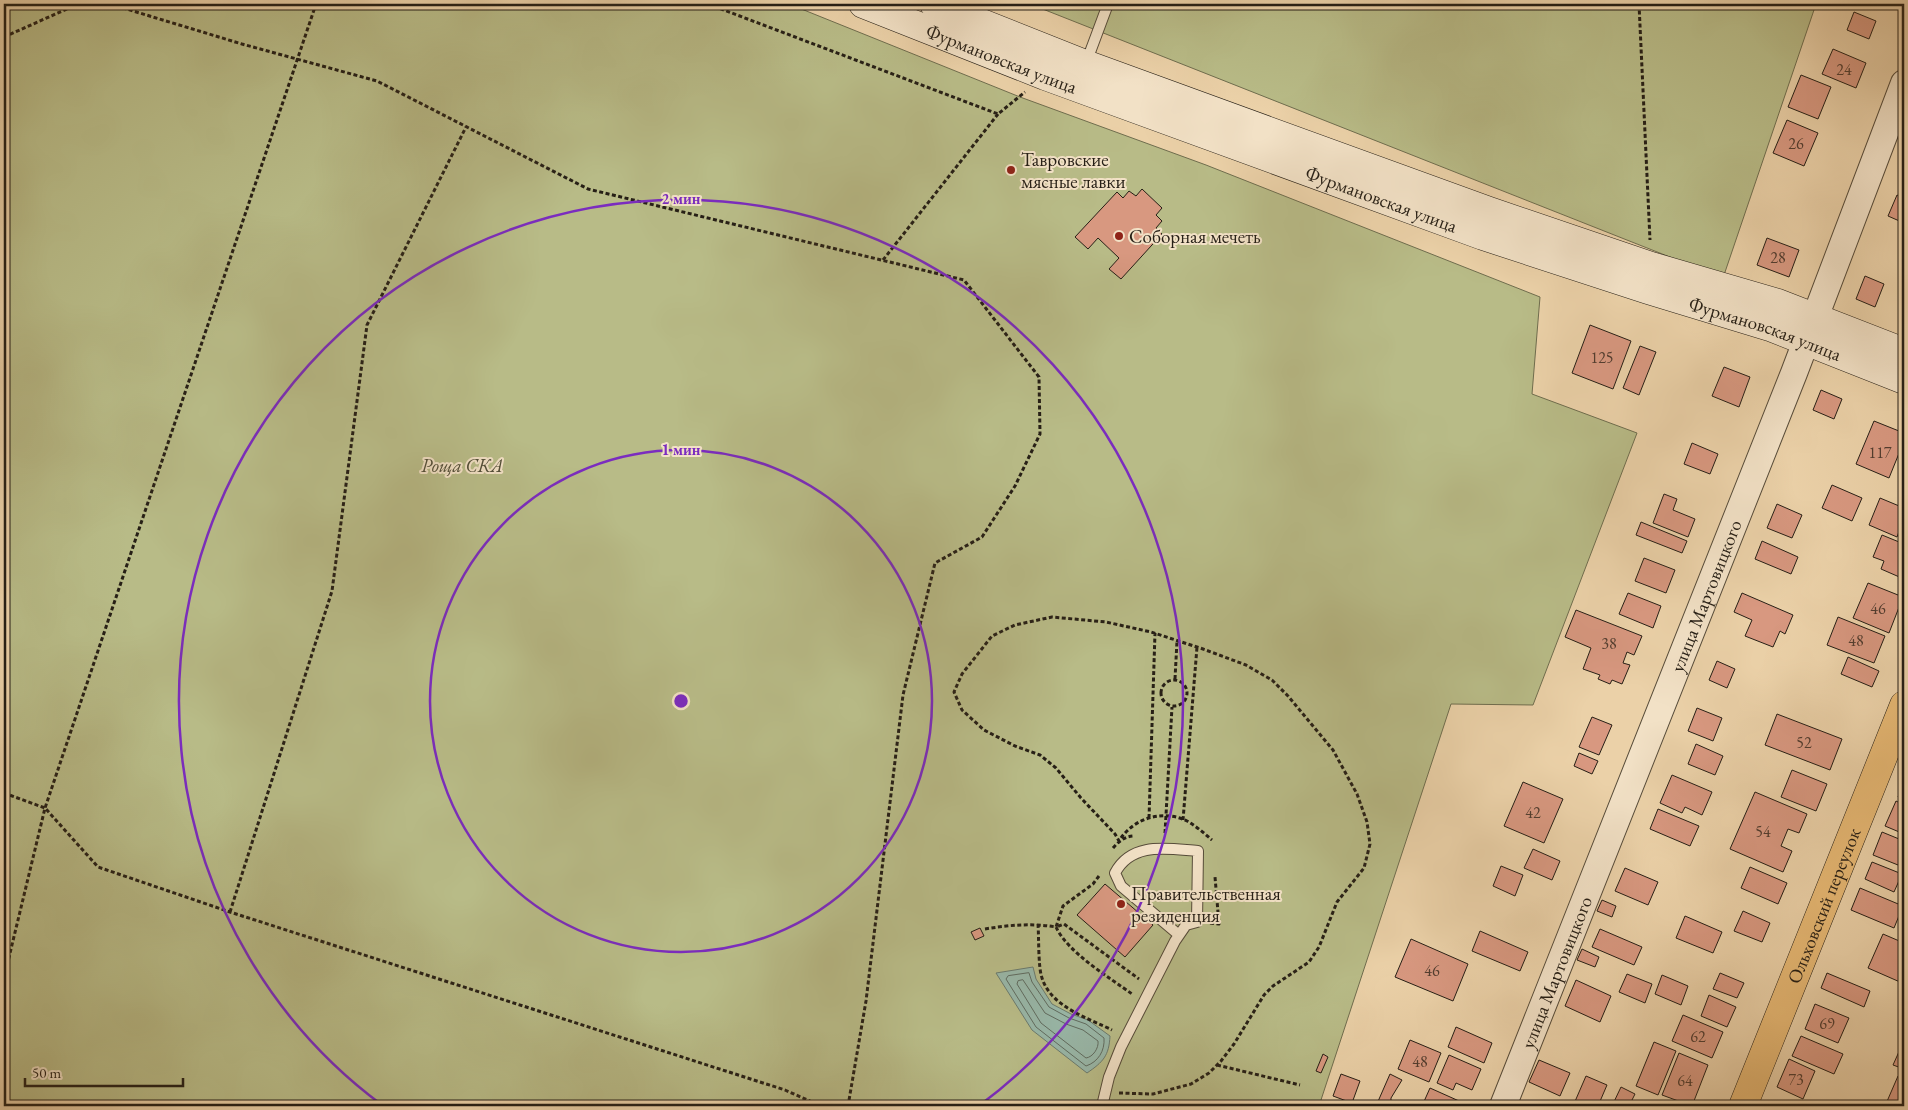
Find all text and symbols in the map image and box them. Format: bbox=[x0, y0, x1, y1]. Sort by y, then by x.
street label: Фурмановская улица bbox=[923, 18, 1081, 99]
house number: 24 bbox=[1836, 59, 1852, 80]
house number: 26 bbox=[1788, 133, 1804, 154]
place label: Тавровские мясные лавки bbox=[1021, 147, 1125, 194]
street label: Фурмановская улица bbox=[1302, 160, 1461, 238]
marker: Тавровские мясные лавки bbox=[1005, 164, 1017, 176]
text: 2 мин bbox=[661, 189, 701, 208]
place label: Соборная мечеть bbox=[1129, 224, 1261, 249]
marker: Соборная мечеть bbox=[1113, 230, 1125, 242]
house number: 28 bbox=[1770, 247, 1786, 268]
street label: Фурмановская улица bbox=[1686, 291, 1846, 367]
house number: 125 bbox=[1590, 347, 1614, 368]
text: 1 мин bbox=[661, 440, 701, 459]
house number: 117 bbox=[1868, 442, 1892, 463]
park label: Роща СКА bbox=[421, 453, 503, 478]
street label: улица Мартовицкого bbox=[1664, 516, 1747, 676]
house number: 46 bbox=[1870, 598, 1886, 619]
house number: 48 bbox=[1848, 630, 1864, 651]
house number: 38 bbox=[1601, 633, 1617, 654]
centre of rings bbox=[672, 692, 690, 710]
house number: 52 bbox=[1796, 732, 1812, 753]
house number: 42 bbox=[1525, 802, 1541, 823]
house number: 54 bbox=[1755, 821, 1771, 842]
street label: Ольховский переулок bbox=[1781, 824, 1866, 987]
place label: Правительственная резиденция bbox=[1131, 881, 1281, 928]
street label: улица Мартовицкого bbox=[1515, 892, 1598, 1052]
marker: Правительственная резиденция bbox=[1115, 898, 1127, 910]
house number: 46 bbox=[1424, 960, 1440, 981]
house number: 69 bbox=[1819, 1013, 1835, 1034]
house number: 62 bbox=[1690, 1026, 1706, 1047]
house number: 48 bbox=[1412, 1051, 1428, 1072]
scale bar bbox=[25, 1055, 182, 1087]
text: 50 m bbox=[32, 1063, 61, 1082]
house number: 73 bbox=[1788, 1069, 1804, 1090]
house number: 64 bbox=[1677, 1070, 1693, 1091]

